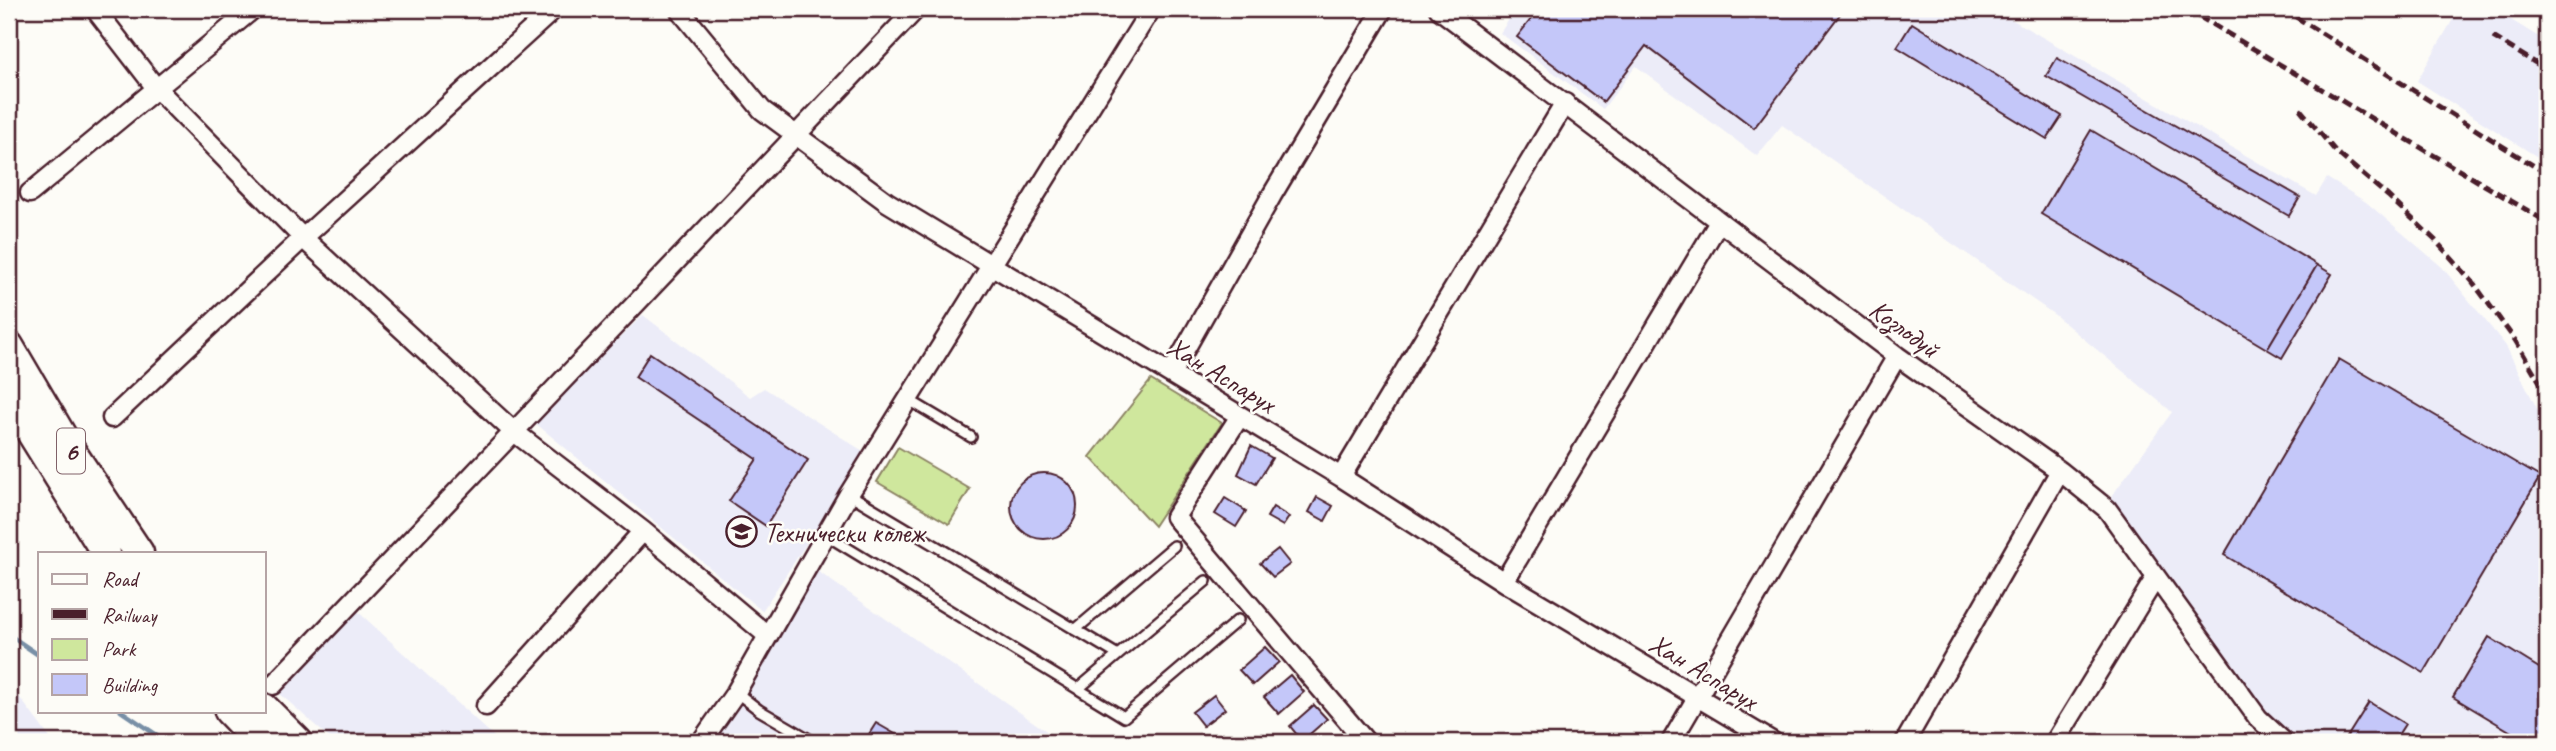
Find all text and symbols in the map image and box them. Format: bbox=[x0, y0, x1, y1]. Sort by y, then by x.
street label: Козлодуй bbox=[1862, 291, 1948, 367]
street label: Хан Аспарух bbox=[1161, 328, 1284, 422]
road number: 6 bbox=[57, 428, 85, 474]
school or university icon: Технически колеж bbox=[724, 515, 758, 549]
place label: Технически колеж bbox=[764, 515, 927, 550]
legend bbox=[38, 552, 266, 712]
text: Road bbox=[102, 566, 141, 592]
text: Railway bbox=[102, 602, 158, 628]
street label: Хан Аспарух bbox=[1643, 625, 1766, 719]
text: Park bbox=[102, 636, 137, 662]
text: Building bbox=[102, 672, 159, 698]

